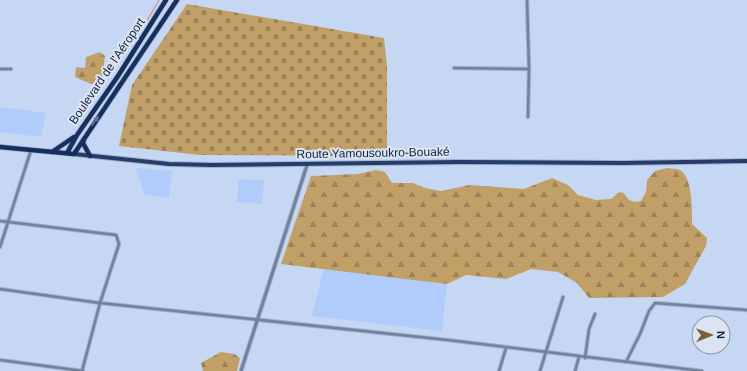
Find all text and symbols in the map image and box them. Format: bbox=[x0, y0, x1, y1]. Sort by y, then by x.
street label: Boulevard de l'Aéroport bbox=[66, 15, 148, 127]
one-way arrow bbox=[91, 116, 99, 127]
street label: Route Yamousoukro-Bouaké bbox=[296, 145, 450, 161]
north arrow bbox=[691, 315, 731, 355]
text: N bbox=[715, 331, 727, 339]

